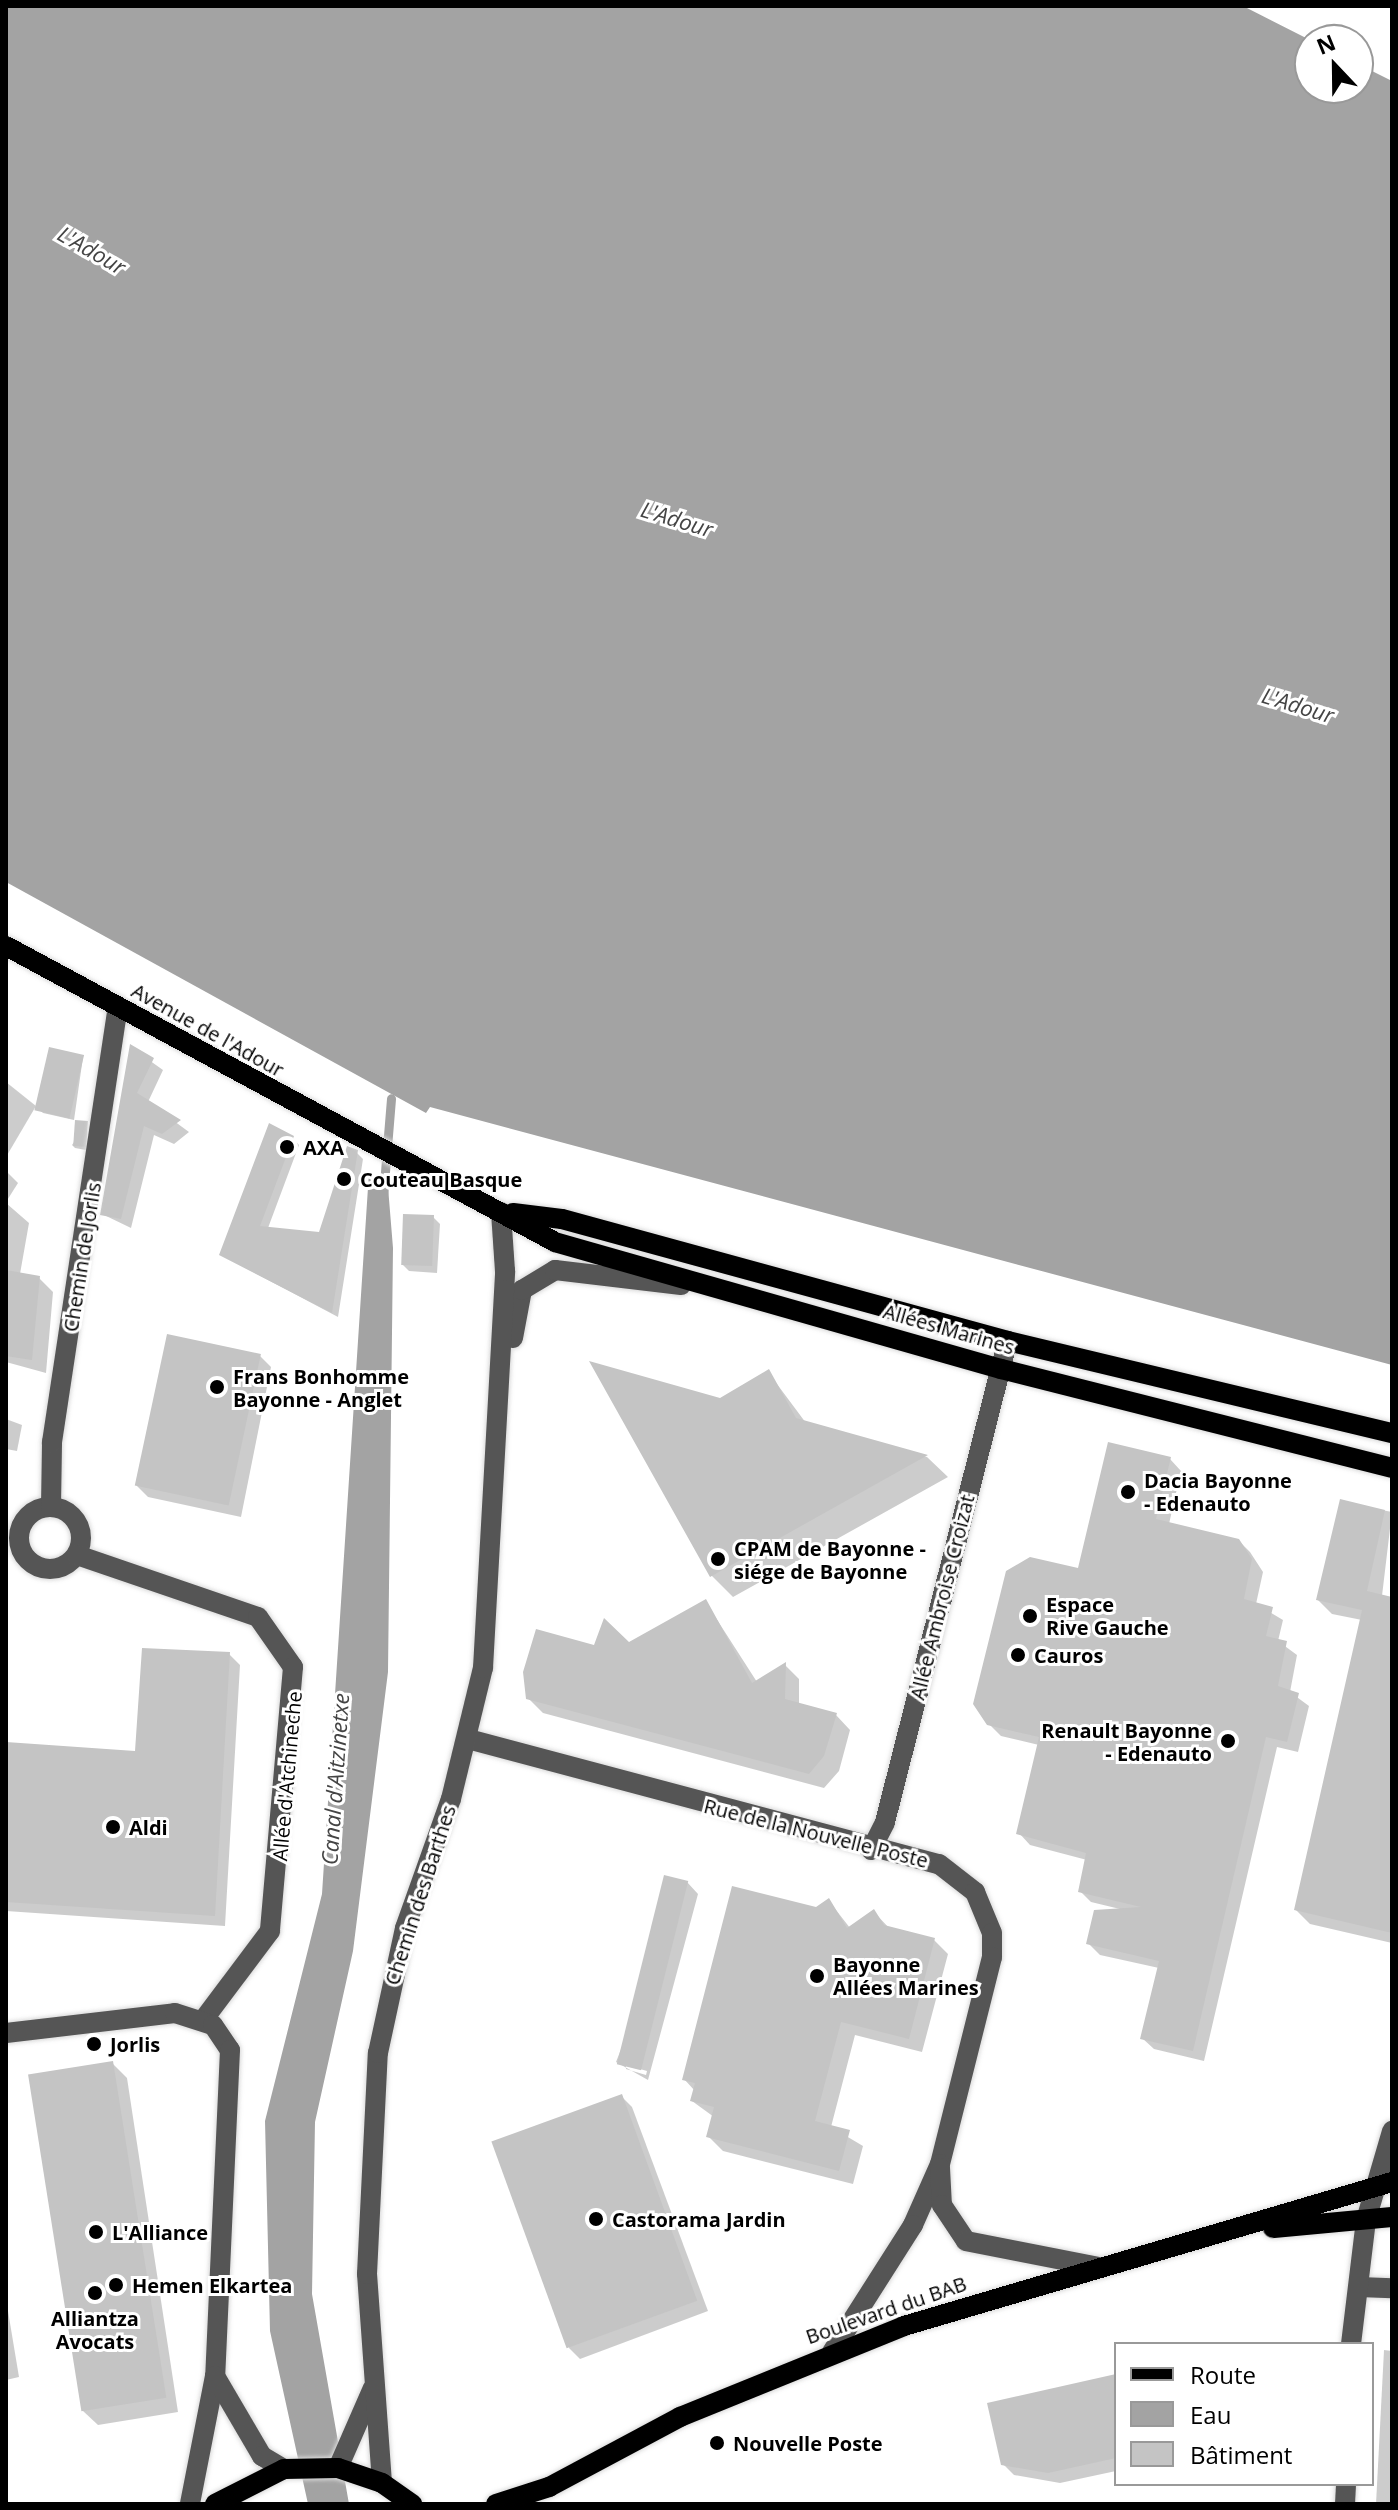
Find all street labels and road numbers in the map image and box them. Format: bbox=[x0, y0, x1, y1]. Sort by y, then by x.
street label: Avenue de l'Adour bbox=[128, 978, 288, 1082]
street label: Chemin de Jorlis bbox=[58, 1181, 106, 1333]
street label: Allées Marines bbox=[881, 1299, 1017, 1359]
street label: Allée Ambroise Croizat bbox=[905, 1492, 979, 1702]
street label: Allée d'Atchineche bbox=[268, 1690, 306, 1862]
street label: Rue de la Nouvelle Poste bbox=[701, 1794, 931, 1872]
street label: Chemin des Barthes bbox=[380, 1802, 460, 1988]
street label: Boulevard du BAB bbox=[802, 2271, 970, 2349]

